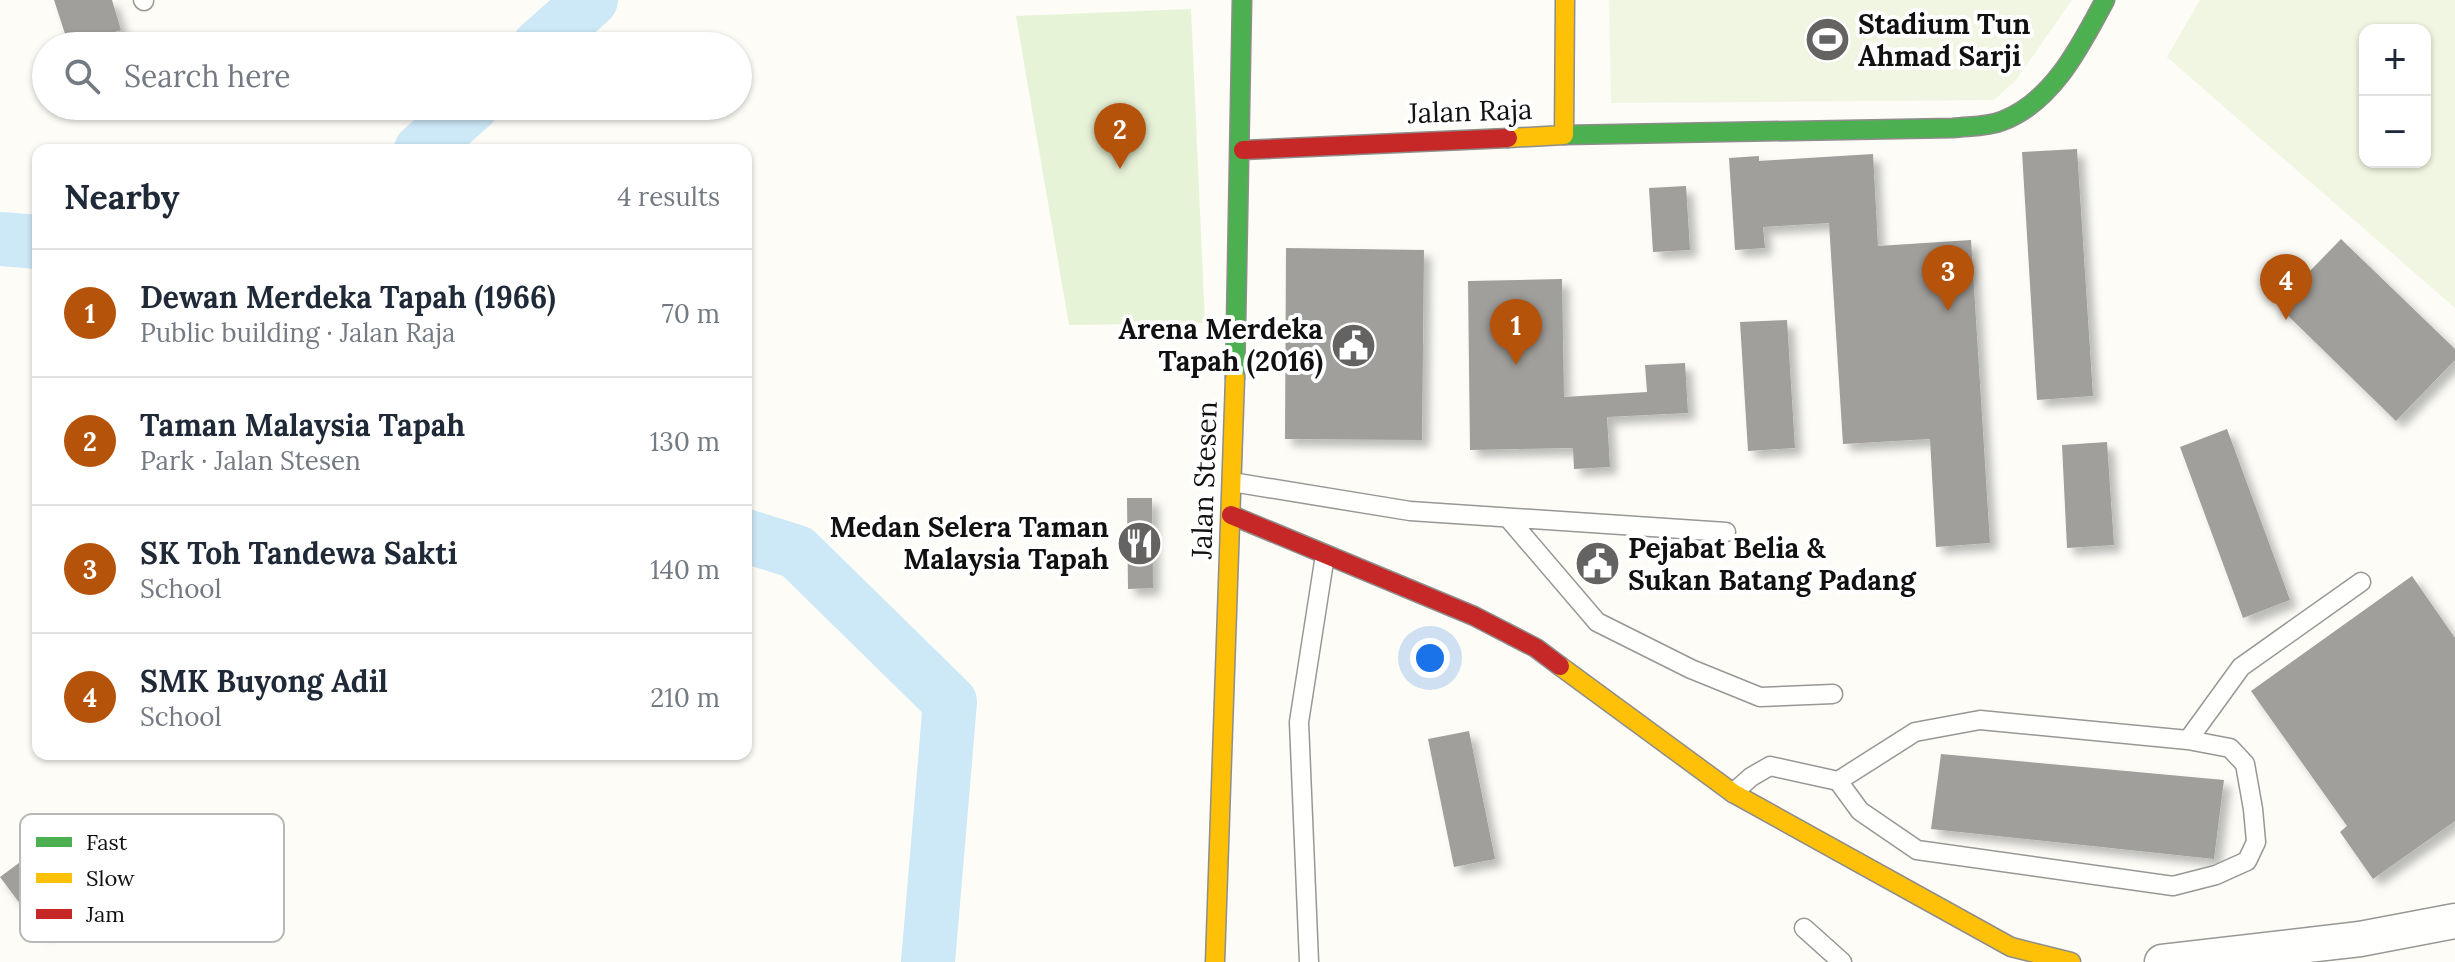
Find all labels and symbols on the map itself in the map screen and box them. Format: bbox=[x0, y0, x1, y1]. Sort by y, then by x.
place label: Stadium Tun Ahmad Sarji bbox=[1858, 6, 2031, 74]
sports icon: Stadium Tun Ahmad Sarji bbox=[1803, 16, 1851, 64]
street label: Jalan Raja bbox=[1406, 91, 1533, 131]
pin: 2 bbox=[1094, 103, 1146, 169]
pin: 3 bbox=[1922, 245, 1974, 311]
pin: 4 bbox=[2260, 254, 2312, 320]
pin: 1 bbox=[1490, 299, 1542, 365]
place label: Arena Merdeka Tapah (2016) bbox=[1118, 311, 1323, 379]
public building icon: Arena Merdeka Tapah (2016) bbox=[1330, 321, 1378, 369]
street label: Jalan Stesen bbox=[1183, 401, 1225, 560]
place label: Medan Selera Taman Malaysia Tapah bbox=[830, 509, 1109, 577]
restaurant icon: Medan Selera Taman Malaysia Tapah bbox=[1116, 519, 1164, 567]
place label: Pejabat Belia & Sukan Batang Padang bbox=[1628, 530, 1917, 598]
public building icon: Pejabat Belia & Sukan Batang Padang bbox=[1573, 540, 1621, 588]
your location bbox=[1410, 638, 1450, 678]
legend bbox=[20, 814, 284, 942]
text: Fast bbox=[86, 828, 128, 856]
text: Slow bbox=[86, 864, 135, 892]
text: Jam bbox=[85, 900, 125, 928]

